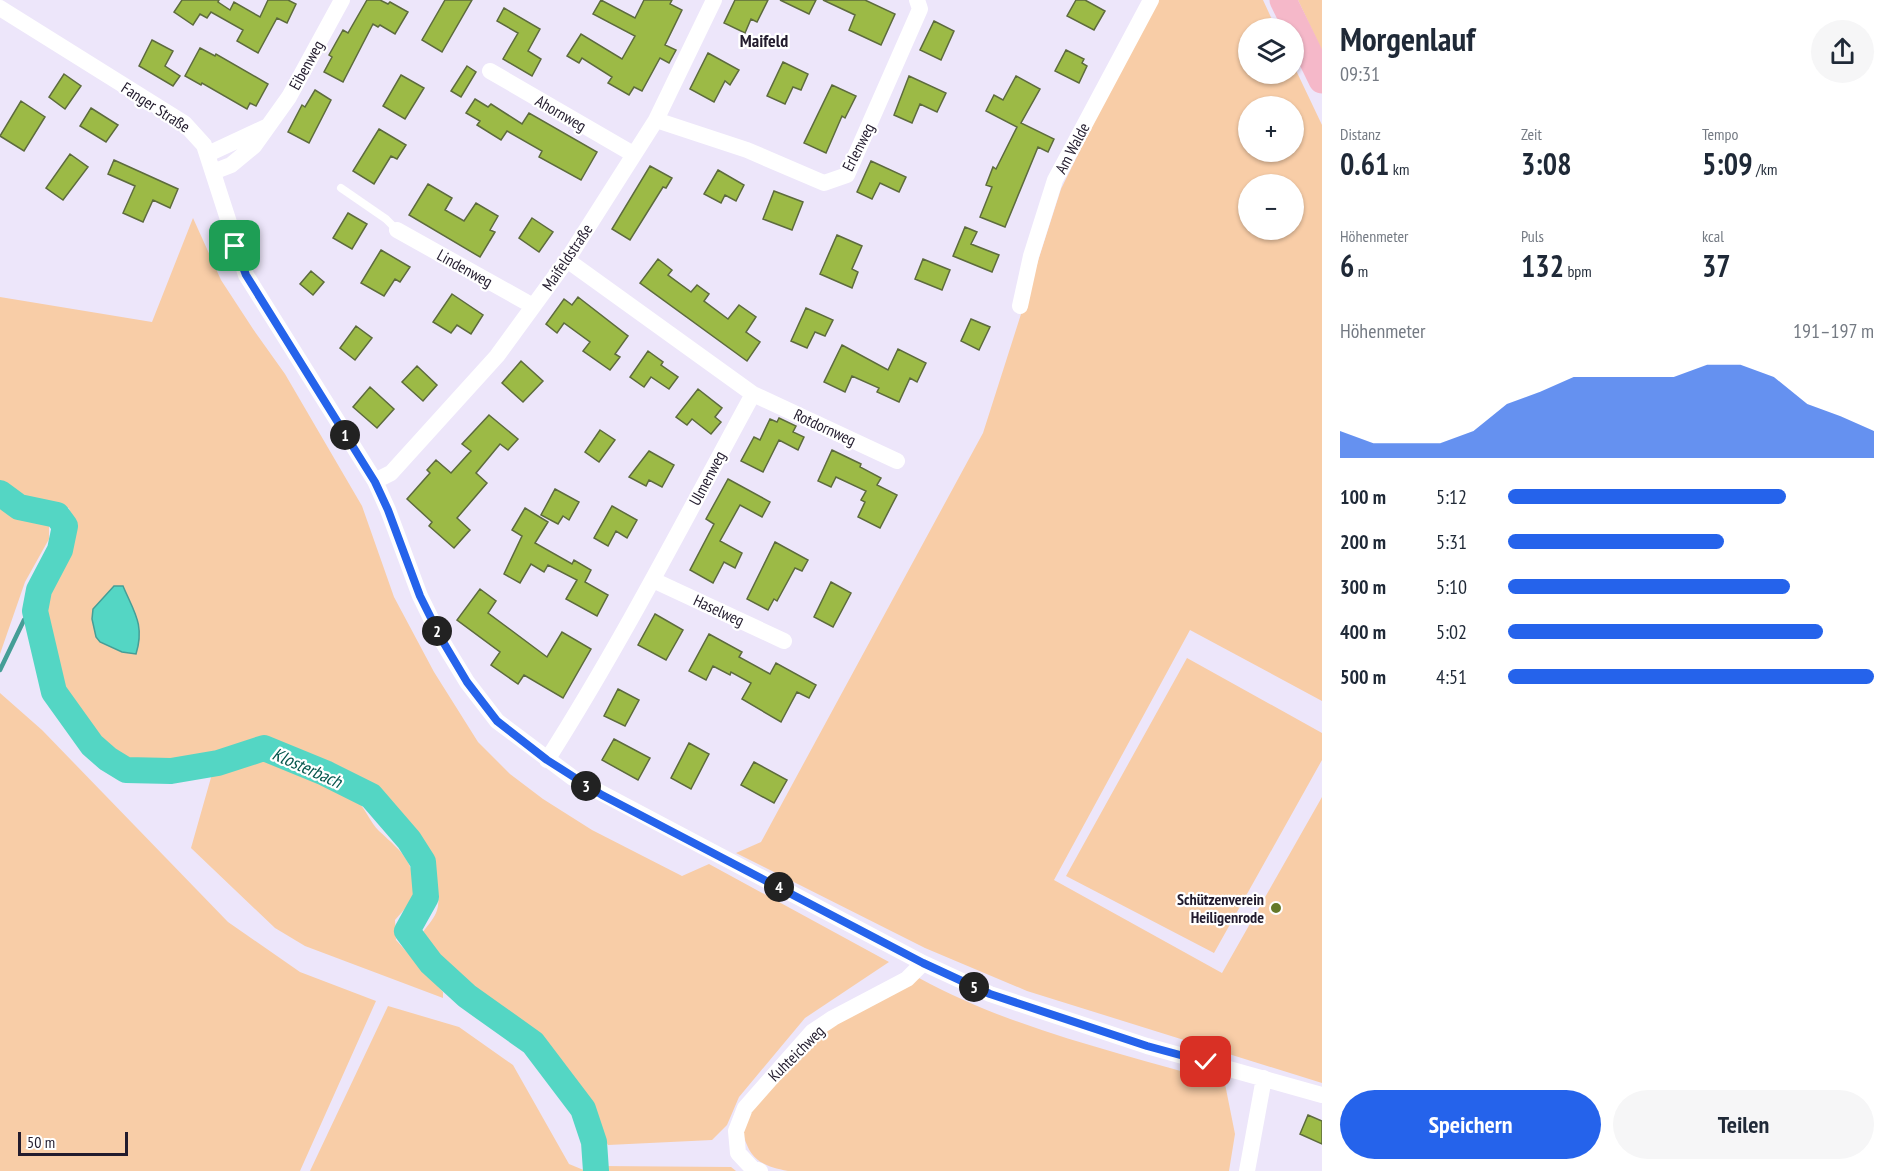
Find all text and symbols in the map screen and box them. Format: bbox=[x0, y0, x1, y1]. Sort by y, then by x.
text: Morgenlauf bbox=[1340, 17, 1475, 60]
map controls bbox=[1238, 18, 1304, 240]
button: layers bbox=[1238, 18, 1304, 84]
button: share bbox=[1811, 20, 1874, 83]
district label: Maifeld bbox=[740, 29, 788, 52]
street label: Eibenweg bbox=[284, 37, 328, 93]
text: 09:31 bbox=[1340, 61, 1380, 87]
street label: Fanger Straße bbox=[118, 77, 194, 137]
street label: Ahornweg bbox=[532, 90, 590, 136]
button: + bbox=[1238, 96, 1304, 162]
street label: Am Walde bbox=[1050, 119, 1094, 177]
street label: Erlenweg bbox=[837, 120, 879, 174]
text: Distanz bbox=[1340, 124, 1381, 144]
text: Zeit bbox=[1521, 124, 1542, 144]
text: Tempo bbox=[1702, 124, 1738, 144]
text: 0.61 bbox=[1340, 144, 1389, 183]
text: 3:08 bbox=[1521, 144, 1572, 183]
text: 5:09 bbox=[1702, 144, 1753, 183]
text: km bbox=[1389, 159, 1409, 179]
text: /km bbox=[1753, 159, 1777, 179]
button: − bbox=[1238, 174, 1304, 240]
pin bbox=[209, 220, 260, 271]
street label: Maifeldstraße bbox=[537, 220, 597, 294]
text: Höhenmeter bbox=[1340, 226, 1408, 246]
text: Puls bbox=[1521, 226, 1544, 246]
text: kcal bbox=[1702, 226, 1724, 246]
icon: arrive bbox=[218, 229, 251, 262]
street label: Lindenweg bbox=[434, 245, 496, 291]
text: 6 bbox=[1340, 246, 1354, 285]
text: 132 bbox=[1521, 246, 1564, 285]
text: 37 bbox=[1702, 246, 1731, 285]
text: m bbox=[1354, 261, 1368, 281]
text: bpm bbox=[1564, 261, 1592, 281]
text: Höhenmeter bbox=[1340, 318, 1426, 344]
text: 191–197 m bbox=[1793, 318, 1874, 344]
street label: Rotdornweg bbox=[791, 404, 859, 450]
pin: 1 bbox=[330, 420, 360, 450]
text: 1 bbox=[341, 425, 349, 445]
street label: Ulmenweg bbox=[684, 447, 730, 509]
text: 100 m bbox=[1340, 484, 1386, 510]
text: 5:12 bbox=[1436, 484, 1467, 510]
text: 200 m bbox=[1340, 529, 1386, 555]
text: 5:31 bbox=[1436, 529, 1467, 555]
text: 300 m bbox=[1340, 574, 1386, 600]
text: 5:10 bbox=[1436, 574, 1467, 600]
street label: Haselweg bbox=[691, 590, 747, 630]
pin: 2 bbox=[422, 616, 452, 646]
text: 400 m bbox=[1340, 619, 1386, 645]
text: 5:02 bbox=[1436, 619, 1467, 645]
text: 2 bbox=[433, 621, 441, 641]
text: 500 m bbox=[1340, 664, 1386, 690]
text: 4:51 bbox=[1436, 664, 1467, 690]
water label: Klosterbach bbox=[269, 742, 346, 793]
pin: 3 bbox=[571, 771, 601, 801]
text: 3 bbox=[582, 776, 590, 796]
pin: 4 bbox=[764, 872, 794, 902]
text: 4 bbox=[775, 877, 783, 897]
place label: Schützenverein Heiligenrode bbox=[1177, 889, 1264, 927]
marker: Schützenverein Heiligenrode bbox=[1269, 901, 1283, 915]
pin: 5 bbox=[959, 972, 989, 1002]
text: 5 bbox=[970, 977, 978, 997]
street label: Kuhteichweg bbox=[764, 1021, 828, 1085]
pin bbox=[1180, 1036, 1231, 1087]
icon: check bbox=[1189, 1045, 1222, 1078]
button: Speichern bbox=[1340, 1090, 1601, 1159]
button: Teilen bbox=[1613, 1090, 1874, 1159]
scale bar bbox=[18, 1129, 128, 1156]
text: 50 m bbox=[27, 1132, 55, 1152]

